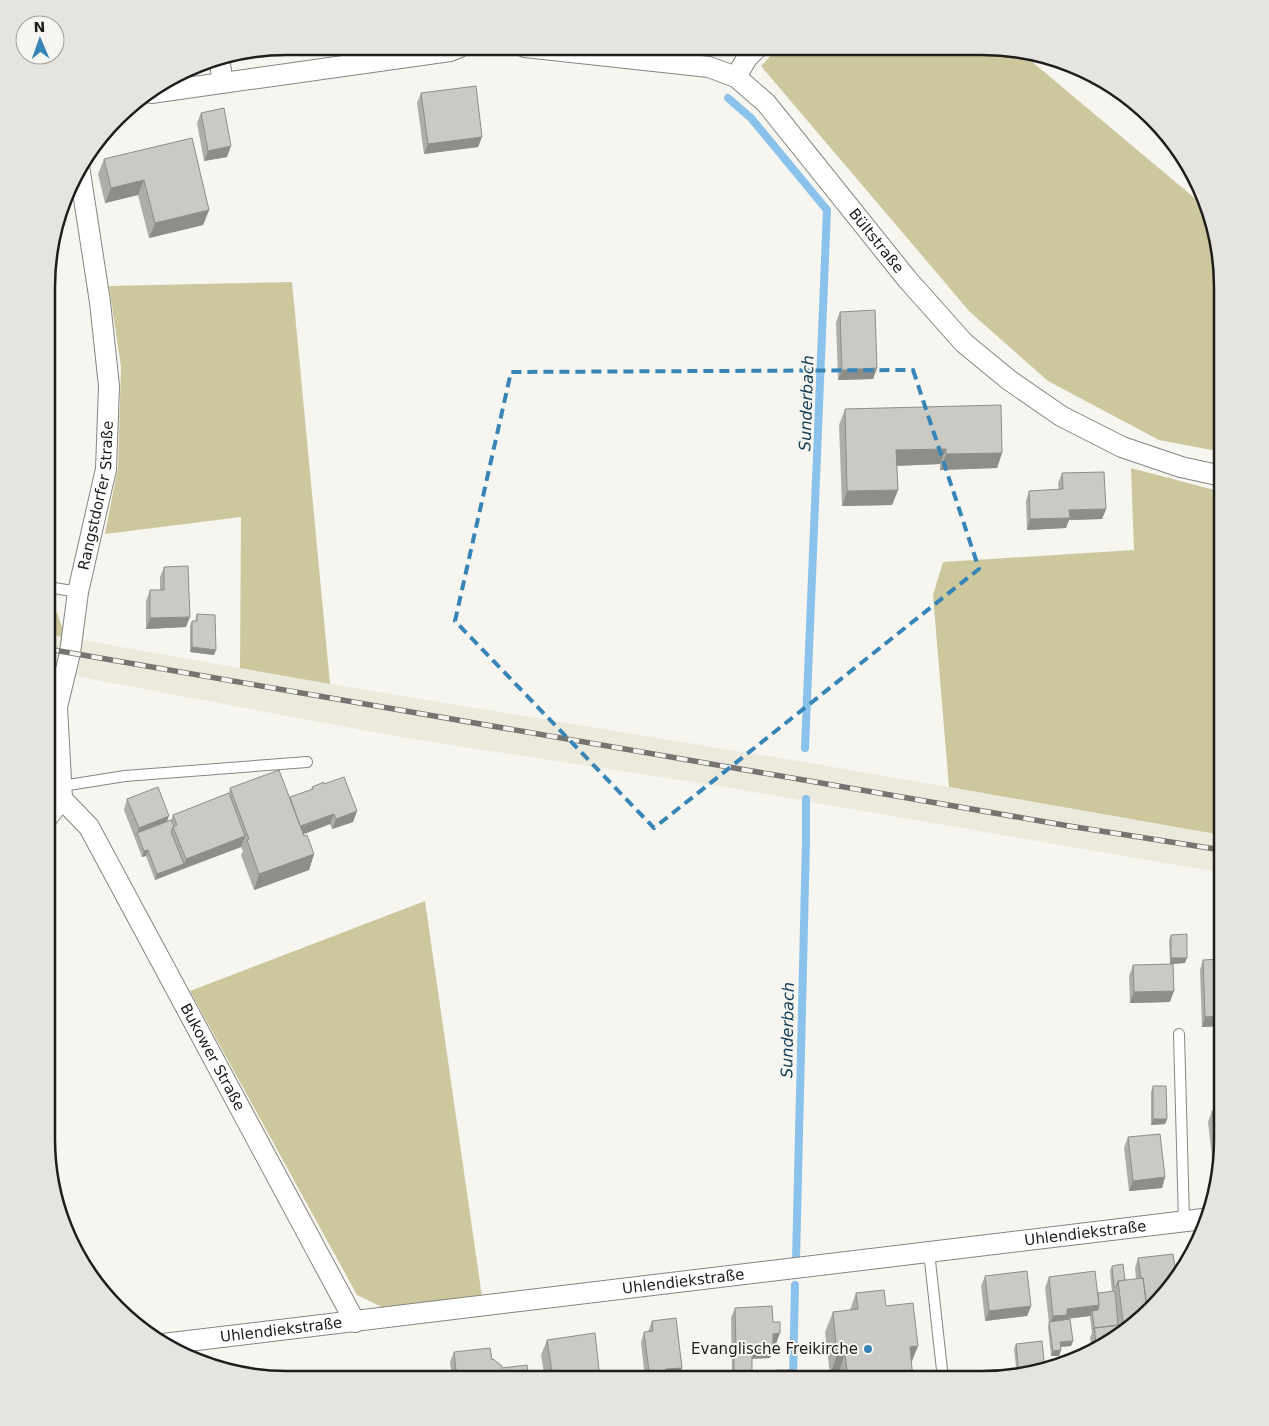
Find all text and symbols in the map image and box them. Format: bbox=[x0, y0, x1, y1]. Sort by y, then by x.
north arrow bbox=[15, 15, 65, 65]
text: N bbox=[33, 19, 46, 35]
street label: Bültstraße bbox=[845, 205, 908, 277]
water label: Sunderbach bbox=[795, 355, 818, 451]
street label: Rangstdorfer Straße bbox=[74, 420, 117, 572]
water label: Sunderbach bbox=[777, 982, 798, 1078]
street label: Bukower Straße bbox=[176, 1000, 249, 1114]
street label: Uhlendiekstraße bbox=[1023, 1217, 1147, 1249]
street label: Uhlendiekstraße bbox=[621, 1265, 745, 1298]
street label: Uhlendiekstraße bbox=[219, 1314, 343, 1346]
place label: Evanglische Freikirche bbox=[691, 1340, 858, 1358]
marker: Evanglische Freikirche bbox=[862, 1343, 874, 1355]

